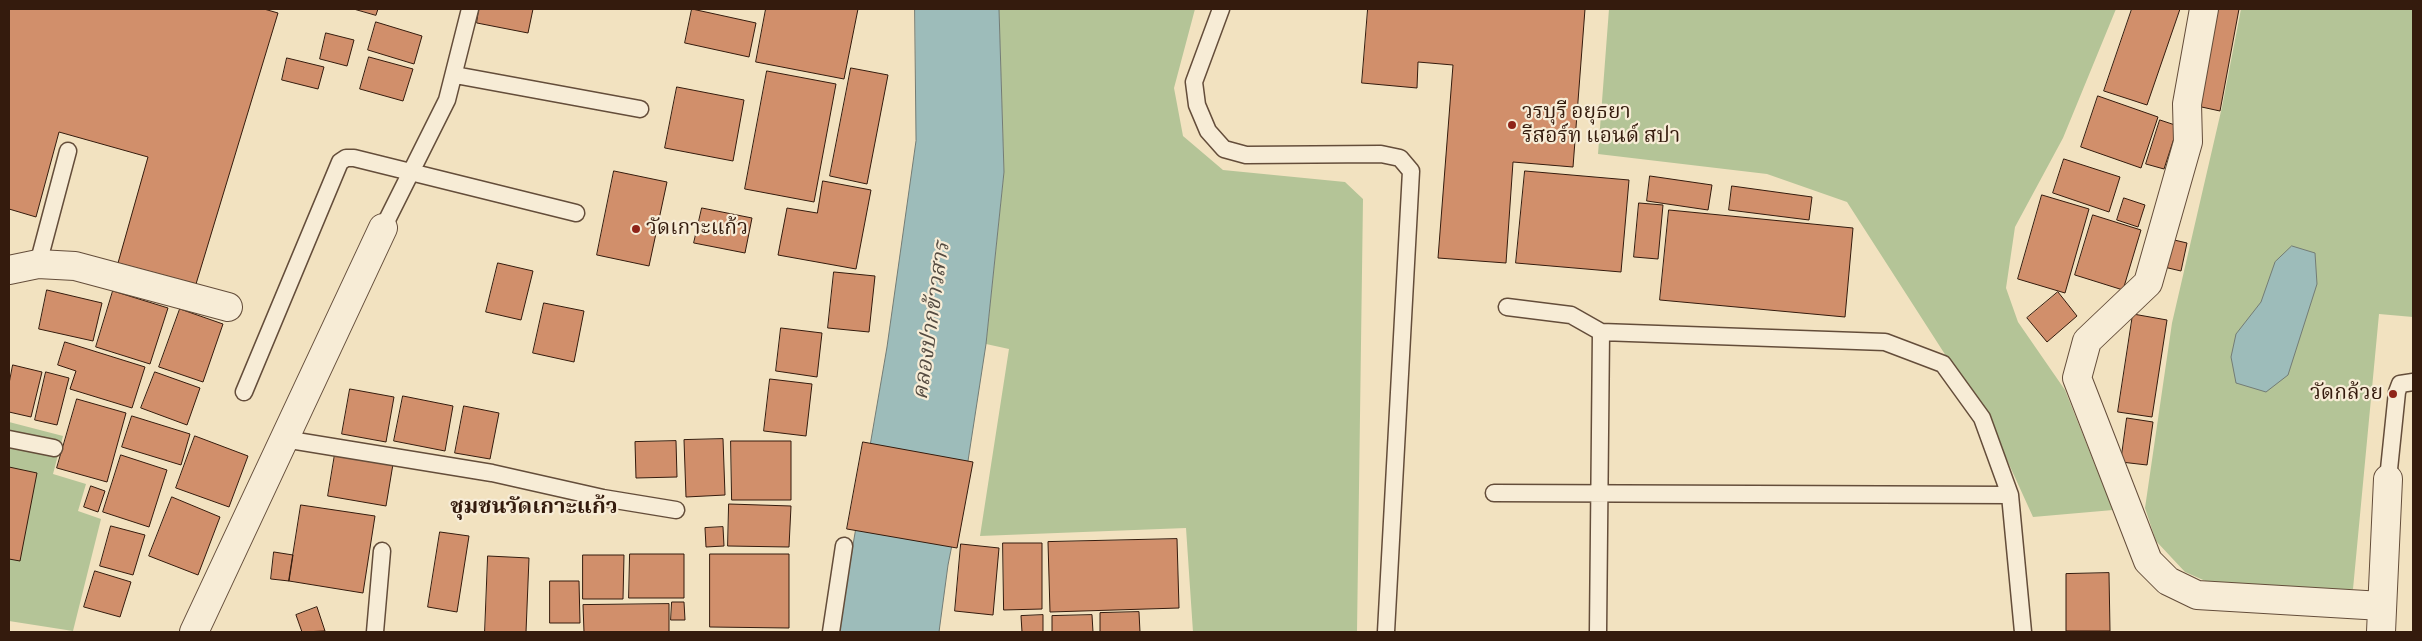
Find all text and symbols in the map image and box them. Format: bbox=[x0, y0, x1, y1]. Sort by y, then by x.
place label: วรบุรี อยุธยา รีสอร์ท แอนด์ สปา bbox=[1522, 100, 1680, 150]
marker: วรบุรี อยุธยา รีสอร์ท แอนด์ สปา bbox=[1506, 119, 1518, 131]
place label: วัดเกาะแก้ว bbox=[646, 216, 748, 242]
marker: วัดเกาะแก้ว bbox=[630, 223, 642, 235]
water label: คลองปากข้าวสาร bbox=[909, 240, 957, 402]
place label: วัดกล้วย bbox=[2310, 381, 2383, 407]
marker: วัดกล้วย bbox=[2387, 388, 2399, 400]
district label: ชุมชนวัดเกาะแก้ว bbox=[450, 495, 618, 521]

